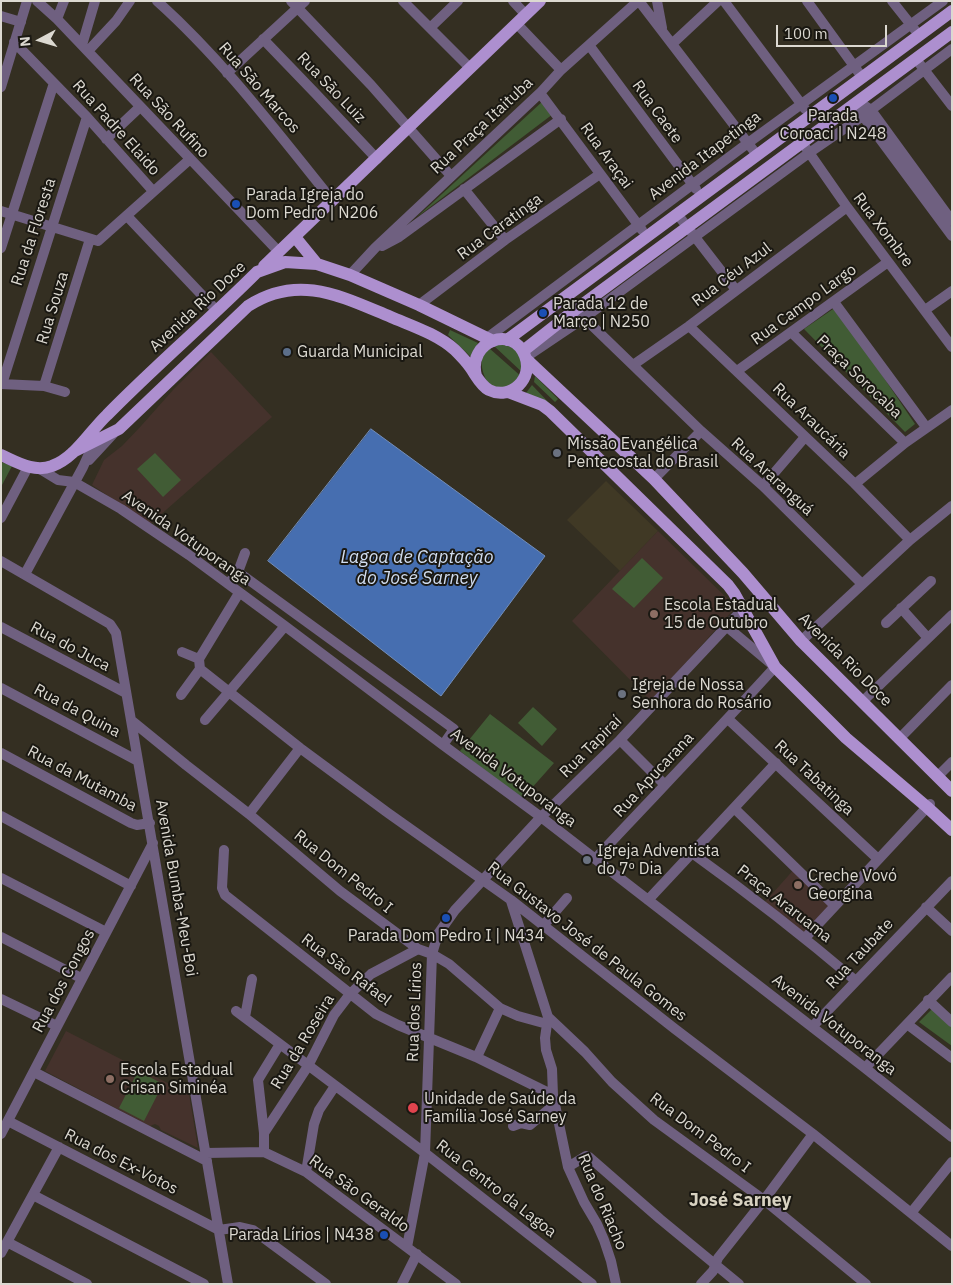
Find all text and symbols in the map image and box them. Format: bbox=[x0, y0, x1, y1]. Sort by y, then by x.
north arrow bbox=[15, 15, 65, 65]
scale bar bbox=[778, 15, 889, 47]
text: 100 m bbox=[784, 24, 828, 43]
text: N bbox=[16, 36, 35, 48]
street label: Rua São Marcos bbox=[214, 39, 304, 137]
street label: Rua São Luiz bbox=[293, 49, 369, 127]
street label: Rua São Rufino bbox=[125, 70, 213, 162]
street label: Rua Praça Itaituba bbox=[427, 74, 537, 178]
street label: Rua Padre Elaido bbox=[68, 76, 164, 180]
street label: Rua Caete bbox=[628, 77, 686, 147]
marker: Parada Coroaci | N248 bbox=[827, 92, 839, 104]
place label: Parada Coroaci | N248 bbox=[780, 106, 886, 144]
street label: Avenida Itapetinga bbox=[645, 108, 765, 204]
street label: Rua Araçai bbox=[576, 119, 636, 193]
street label: Rua da Floresta bbox=[8, 176, 60, 288]
place label: Parada Igreja do Dom Pedro | N206 bbox=[246, 185, 378, 223]
street label: Rua Xombre bbox=[849, 189, 917, 271]
street label: Rua Caratinga bbox=[454, 190, 546, 264]
marker: Parada Igreja do Dom Pedro | N206 bbox=[230, 198, 242, 210]
street label: Rua Céu Azul bbox=[688, 239, 776, 311]
street label: Avenida Rio Doce bbox=[146, 258, 250, 356]
street label: Rua Campo Largo bbox=[748, 260, 860, 350]
street label: Rua Souza bbox=[33, 269, 73, 347]
place label: Parada 12 de Março | N250 bbox=[553, 294, 650, 332]
marker: Parada 12 de Março | N250 bbox=[537, 307, 549, 319]
street label: Praça Sorocaba bbox=[812, 331, 906, 423]
place label: Guarda Municipal bbox=[297, 342, 423, 362]
marker: Guarda Municipal bbox=[281, 346, 293, 358]
street label: Rua Araucária bbox=[768, 379, 854, 463]
place label: Missão Evangélica Pentecostal do Brasil bbox=[567, 434, 718, 472]
street label: Rua Araranguá bbox=[727, 434, 817, 520]
marker: Missão Evangélica Pentecostal do Brasil bbox=[551, 447, 563, 459]
street label: Avenida Votuporanga bbox=[118, 486, 254, 590]
water label: Lagoa de Captação do José Sarney bbox=[340, 547, 494, 590]
place label: Escola Estadual 15 de Outubro bbox=[664, 595, 777, 633]
marker: Escola Estadual 15 de Outubro bbox=[648, 608, 660, 620]
street label: Avenida Rio Doce bbox=[794, 609, 896, 711]
street label: Rua do Juca bbox=[27, 618, 113, 676]
place label: Igreja de Nossa Senhora do Rosário bbox=[632, 675, 771, 713]
street label: Rua da Quina bbox=[30, 680, 124, 742]
marker: Igreja de Nossa Senhora do Rosário bbox=[616, 688, 628, 700]
street label: Rua Tapiraí bbox=[556, 712, 626, 782]
street label: Avenida Votuporanga bbox=[446, 724, 580, 832]
street label: Rua Apucarana bbox=[610, 729, 698, 821]
street label: Rua Tabatinga bbox=[770, 736, 858, 820]
street label: Rua da Mutamba bbox=[24, 742, 140, 816]
street label: Avenida Bumba-Meu-Boi bbox=[151, 798, 201, 978]
street label: Rua Dom Pedro I bbox=[290, 826, 396, 918]
place label: Igreja Adventista do 7º Dia bbox=[597, 841, 719, 879]
marker: Igreja Adventista do 7º Dia bbox=[581, 854, 593, 866]
street label: Rua Gustavo José de Paula Gomes bbox=[483, 858, 691, 1026]
street label: Praça Araruama bbox=[733, 861, 835, 947]
place label: Creche Vovó Georgina bbox=[808, 866, 897, 904]
marker: Creche Vovó Georgina bbox=[792, 879, 804, 891]
marker: Parada Dom Pedro I | N434 bbox=[440, 912, 452, 924]
street label: Rua Taubate bbox=[822, 915, 898, 993]
street label: Rua dos Congos bbox=[29, 926, 99, 1036]
place label: Parada Dom Pedro I | N434 bbox=[348, 926, 544, 946]
street label: Rua São Rafael bbox=[297, 930, 395, 1010]
street label: Rua dos Lírios bbox=[404, 962, 426, 1062]
street label: Avenida Votuporanga bbox=[768, 970, 900, 1080]
street label: Rua da Roseira bbox=[267, 991, 339, 1093]
place label: Escola Estadual Crisan Siminéa bbox=[120, 1060, 233, 1098]
marker: Escola Estadual Crisan Siminéa bbox=[104, 1073, 116, 1085]
place label: Unidade de Saúde da Família José Sarney bbox=[424, 1089, 576, 1127]
street label: Rua Dom Pedro I bbox=[646, 1089, 754, 1177]
marker: Unidade de Saúde da Família José Sarney bbox=[406, 1101, 420, 1115]
street label: Rua dos Ex-Votos bbox=[61, 1125, 181, 1199]
street label: Rua Centro da Lagoa bbox=[432, 1136, 560, 1242]
street label: Rua São Geraldo bbox=[305, 1151, 413, 1237]
street label: Rua do Riacho bbox=[573, 1151, 631, 1253]
district label: José Sarney bbox=[689, 1190, 791, 1212]
place label: Parada Lírios | N438 bbox=[229, 1225, 374, 1245]
marker: Parada Lírios | N438 bbox=[378, 1229, 390, 1241]

